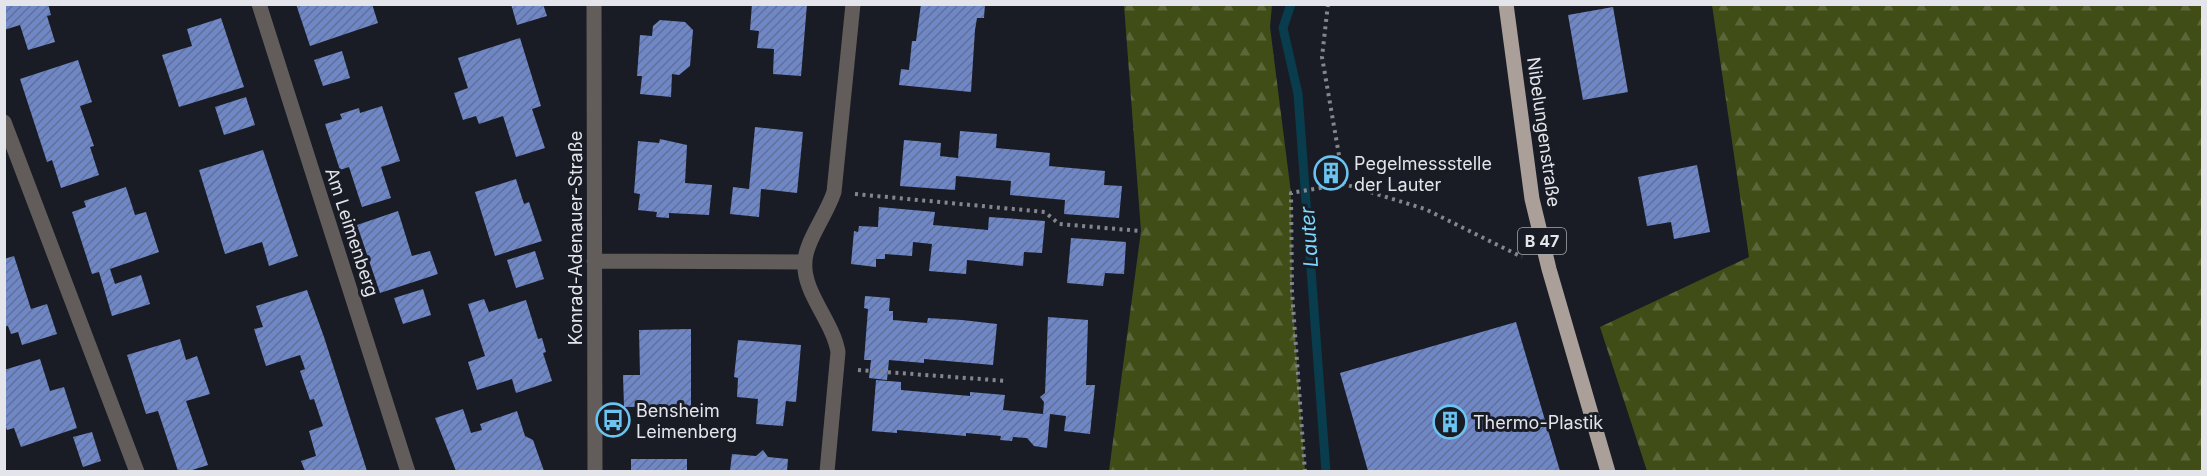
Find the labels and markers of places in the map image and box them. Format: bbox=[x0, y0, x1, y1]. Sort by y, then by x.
place label: Pegelmessstelle der Lauter bbox=[1354, 153, 1492, 195]
building icon: Pegelmessstelle der Lauter bbox=[1313, 155, 1349, 191]
place label: Bensheim Leimenberg bbox=[636, 400, 737, 442]
bus stop icon: Bensheim Leimenberg bbox=[595, 402, 631, 438]
building icon: Thermo-Plastik bbox=[1432, 404, 1468, 440]
place label: Thermo-Plastik bbox=[1473, 412, 1603, 433]

